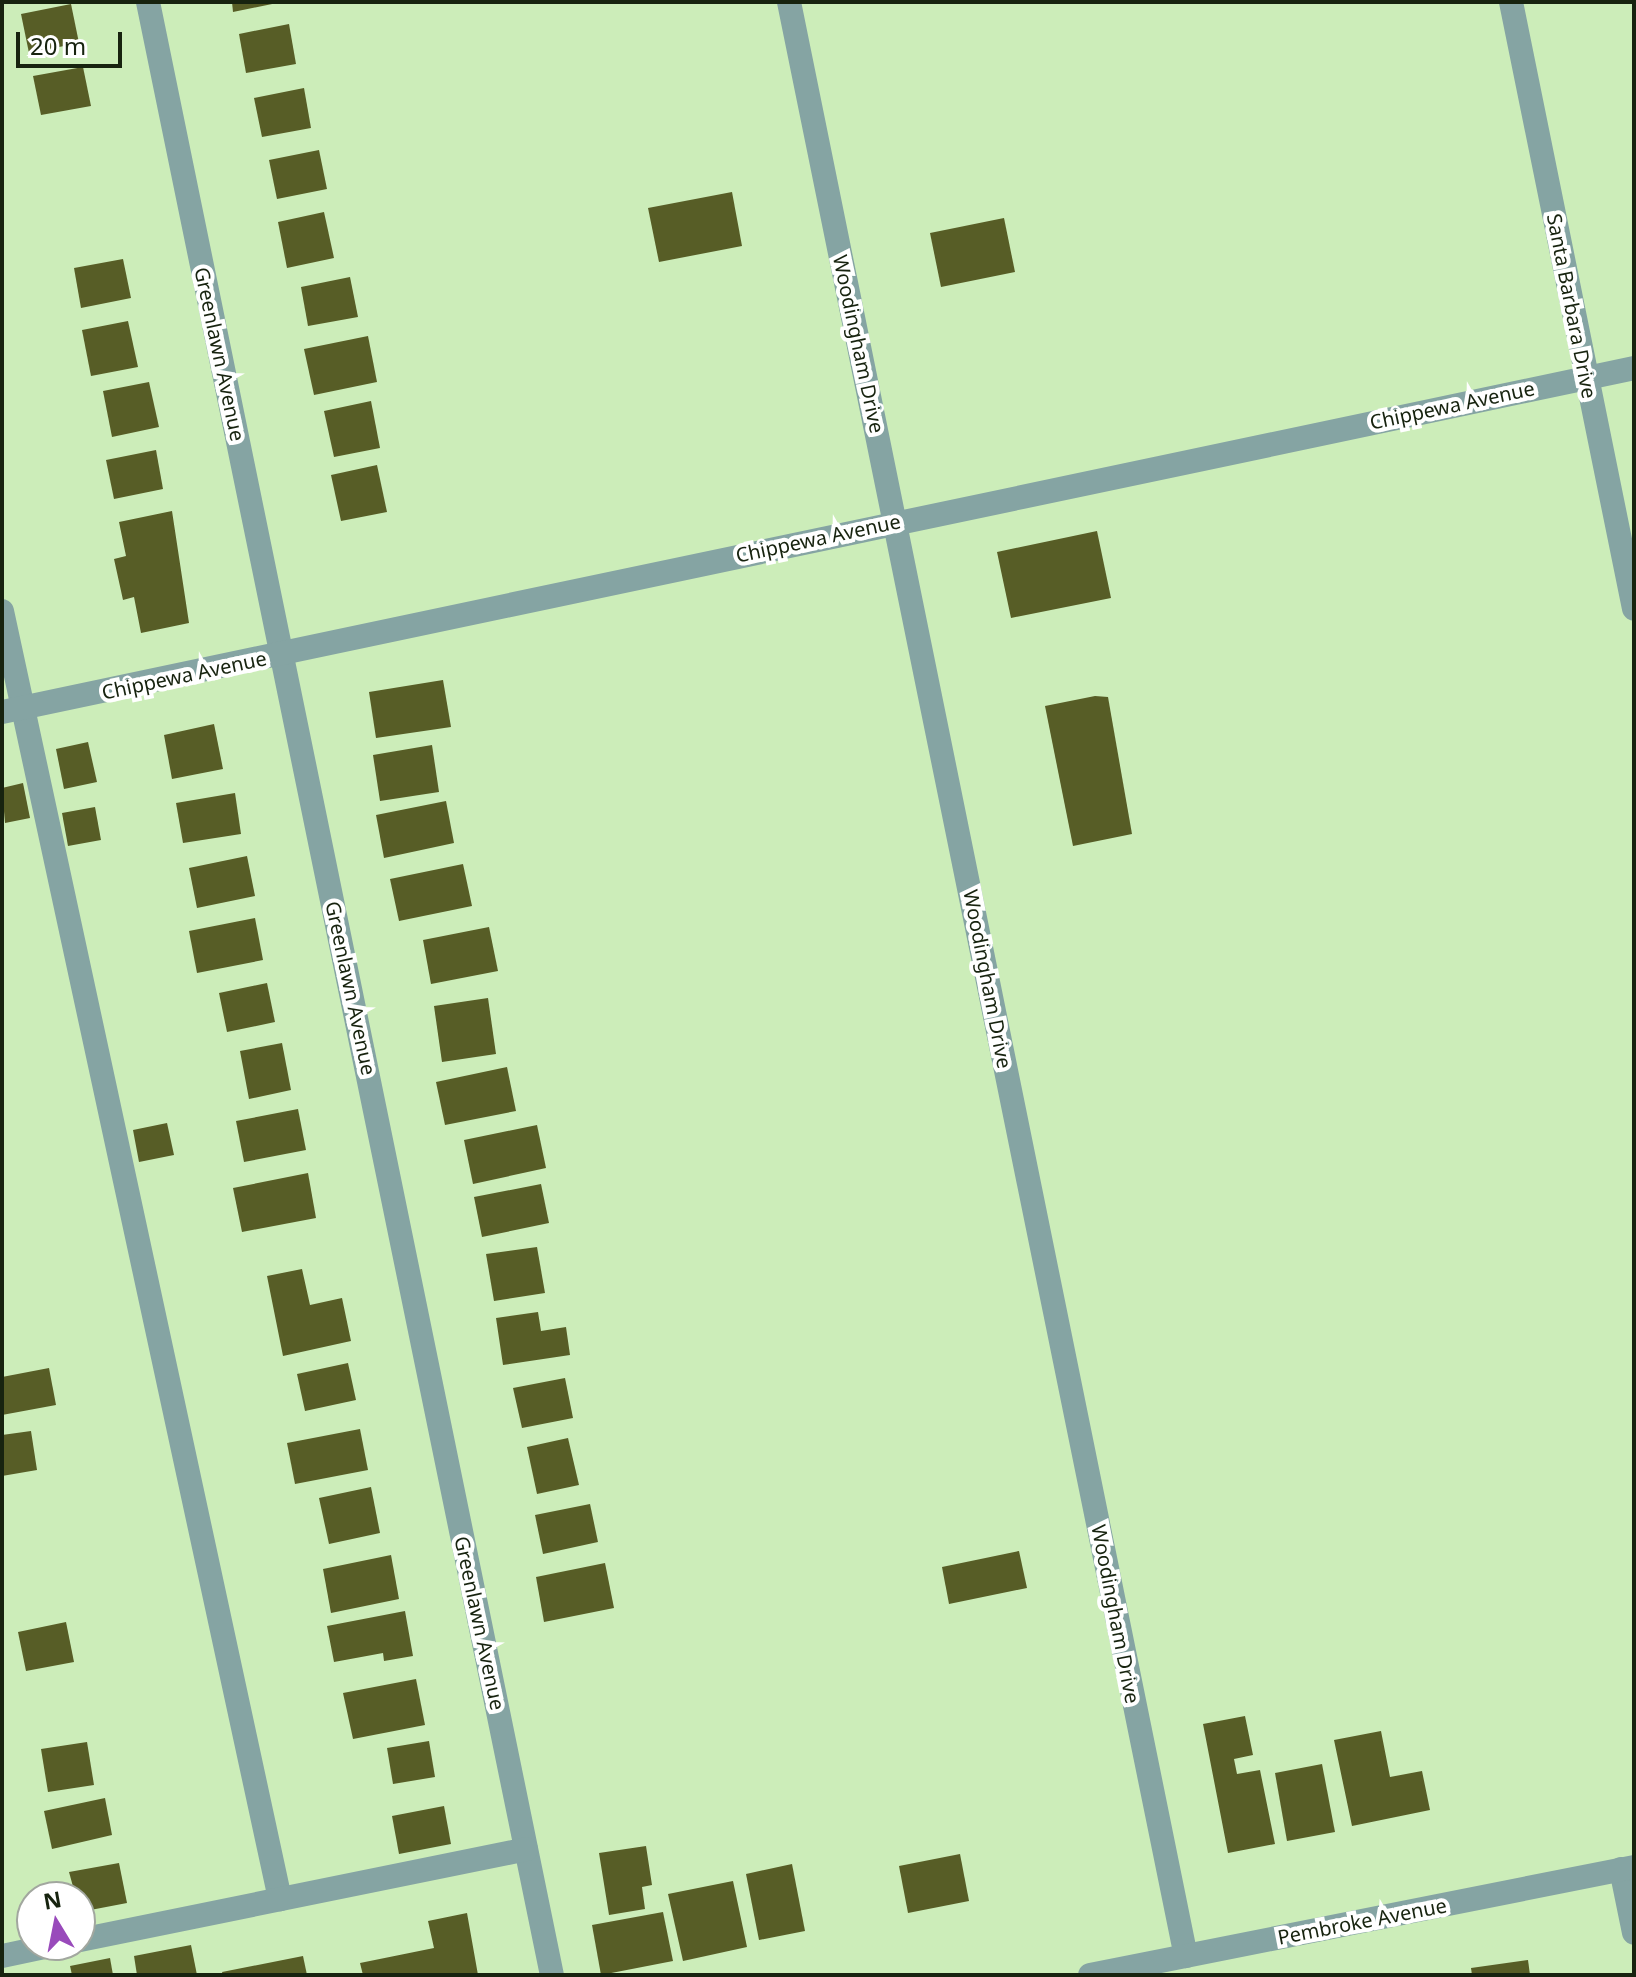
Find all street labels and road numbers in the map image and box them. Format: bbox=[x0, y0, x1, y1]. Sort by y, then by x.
street label: Santa Barbara Drive bbox=[1542, 211, 1602, 401]
street label: Woodingham Drive bbox=[828, 253, 890, 435]
street label: Greenlawn Avenue bbox=[190, 265, 250, 443]
street label: Chippewa Avenue bbox=[1367, 376, 1537, 434]
street label: Chippewa Avenue bbox=[733, 509, 903, 567]
street label: Chippewa Avenue bbox=[99, 646, 269, 704]
street label: Woodingham Drive bbox=[959, 888, 1017, 1070]
street label: Greenlawn Avenue bbox=[321, 899, 381, 1077]
street label: Woodingham Drive bbox=[1087, 1523, 1145, 1705]
street label: Greenlawn Avenue bbox=[450, 1534, 510, 1712]
street label: Pembroke Avenue bbox=[1275, 1893, 1449, 1949]

